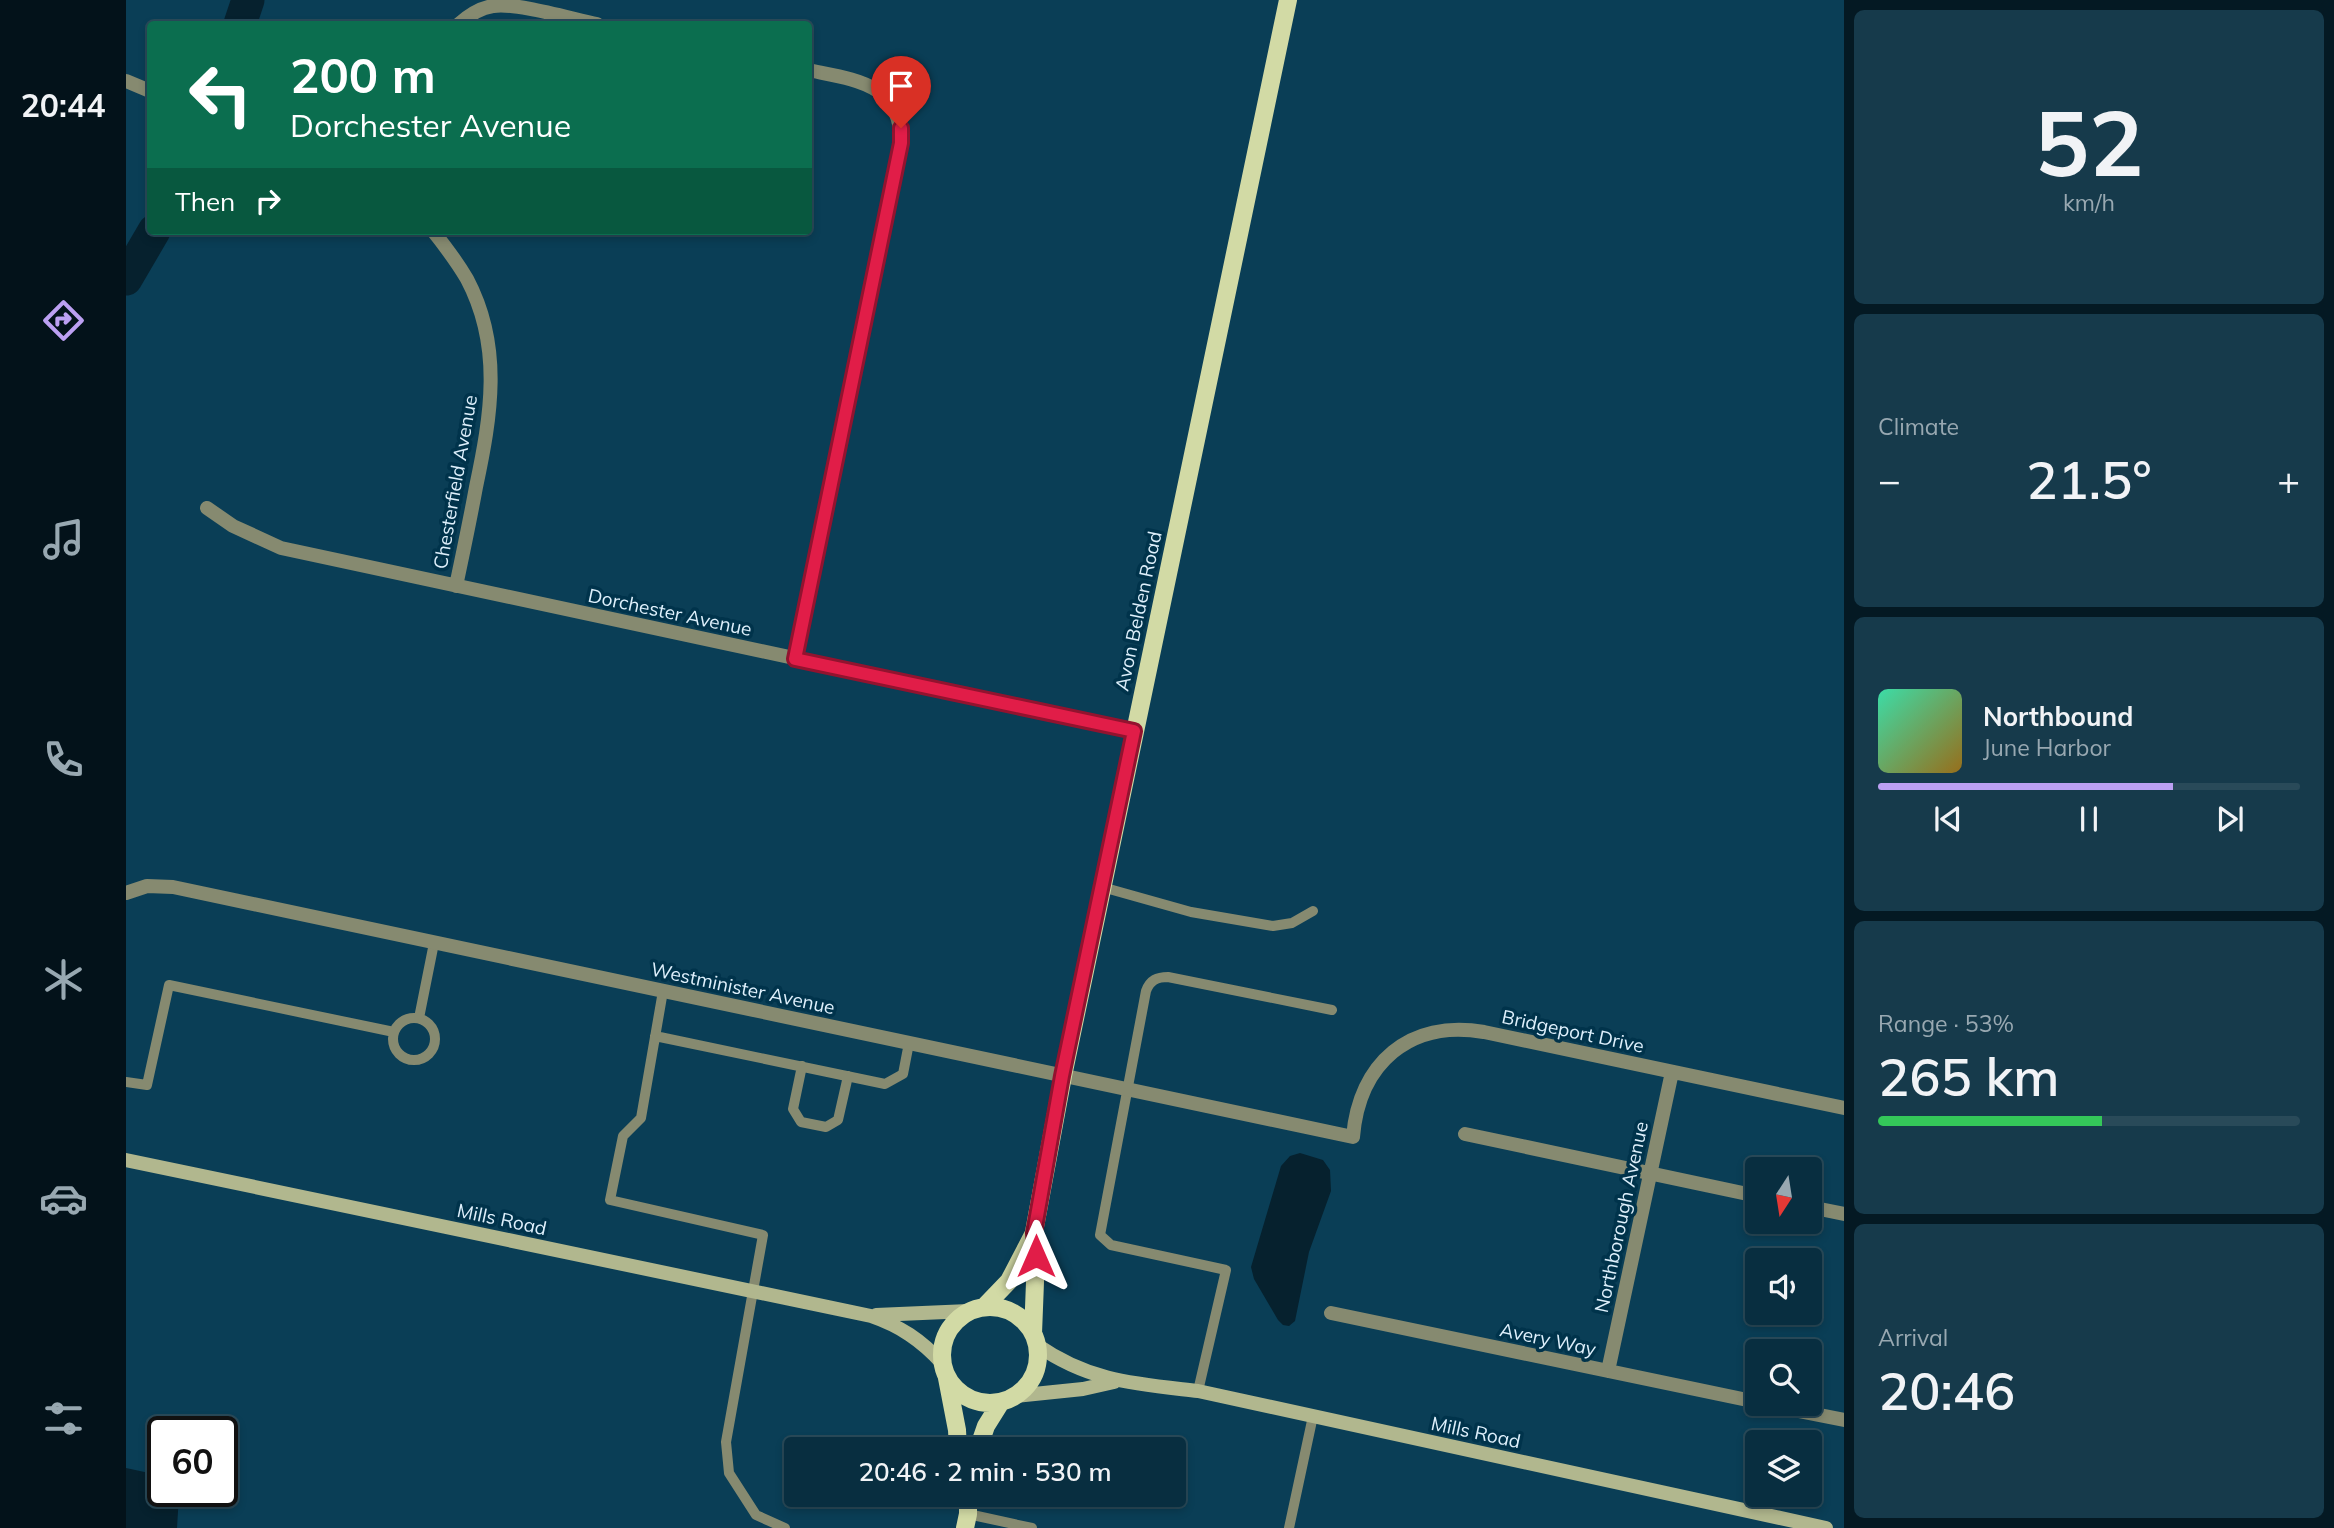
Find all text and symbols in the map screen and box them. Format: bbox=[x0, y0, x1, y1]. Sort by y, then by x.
text: 200 m bbox=[290, 44, 436, 105]
icon: left bbox=[175, 49, 266, 140]
pin bbox=[871, 56, 931, 128]
icon: arrive bbox=[882, 67, 920, 105]
text: 20:44 bbox=[21, 85, 105, 125]
text: 52 bbox=[2034, 85, 2144, 199]
text: Dorchester Avenue bbox=[290, 105, 571, 145]
icon: right bbox=[249, 182, 287, 220]
text: Then bbox=[175, 185, 235, 218]
text: km/h bbox=[2063, 188, 2115, 217]
icon: directions bbox=[39, 296, 88, 345]
street label: Chesterfield Avenue bbox=[428, 393, 482, 571]
text: Climate bbox=[1878, 412, 1959, 441]
text: 21.5° bbox=[2026, 447, 2152, 512]
text: − bbox=[1878, 456, 1901, 504]
text: + bbox=[2277, 456, 2300, 504]
icon: music bbox=[39, 515, 88, 564]
street label: Avon Belden Road bbox=[1109, 529, 1167, 693]
street label: Dorchester Avenue bbox=[586, 583, 754, 641]
text: Northbound bbox=[1983, 700, 2133, 733]
text: June Harbor bbox=[1983, 733, 2111, 762]
icon: phone bbox=[39, 735, 88, 784]
icon: previous bbox=[1929, 800, 1967, 838]
icon: pause bbox=[2070, 800, 2108, 838]
icon: next bbox=[2211, 800, 2249, 838]
icon: climate bbox=[39, 955, 88, 1004]
street label: Westminister Avenue bbox=[649, 957, 837, 1019]
street label: Bridgeport Drive bbox=[1500, 1004, 1646, 1058]
text: Range · 53% bbox=[1878, 1009, 2014, 1038]
text: 265 km bbox=[1878, 1044, 2059, 1109]
street label: Northborough Avenue bbox=[1589, 1119, 1653, 1315]
north arrow bbox=[1745, 1157, 1822, 1234]
map controls bbox=[1745, 1157, 1822, 1507]
icon: car bbox=[39, 1174, 88, 1223]
street label: Mills Road bbox=[455, 1198, 549, 1240]
position arrow bbox=[999, 1219, 1073, 1293]
button: sound bbox=[1745, 1248, 1822, 1325]
street label: Avery Way bbox=[1498, 1317, 1598, 1361]
text: Arrival bbox=[1878, 1323, 1948, 1352]
button: search bbox=[1745, 1339, 1822, 1416]
text: 20:46 bbox=[1878, 1358, 2015, 1423]
icon: filters bbox=[39, 1394, 88, 1443]
street label: Mills Road bbox=[1429, 1411, 1523, 1453]
speed limit sign: 60 bbox=[147, 1416, 238, 1507]
button: layers bbox=[1745, 1430, 1822, 1507]
text: 20:46 · 2 min · 530 m bbox=[858, 1455, 1112, 1488]

